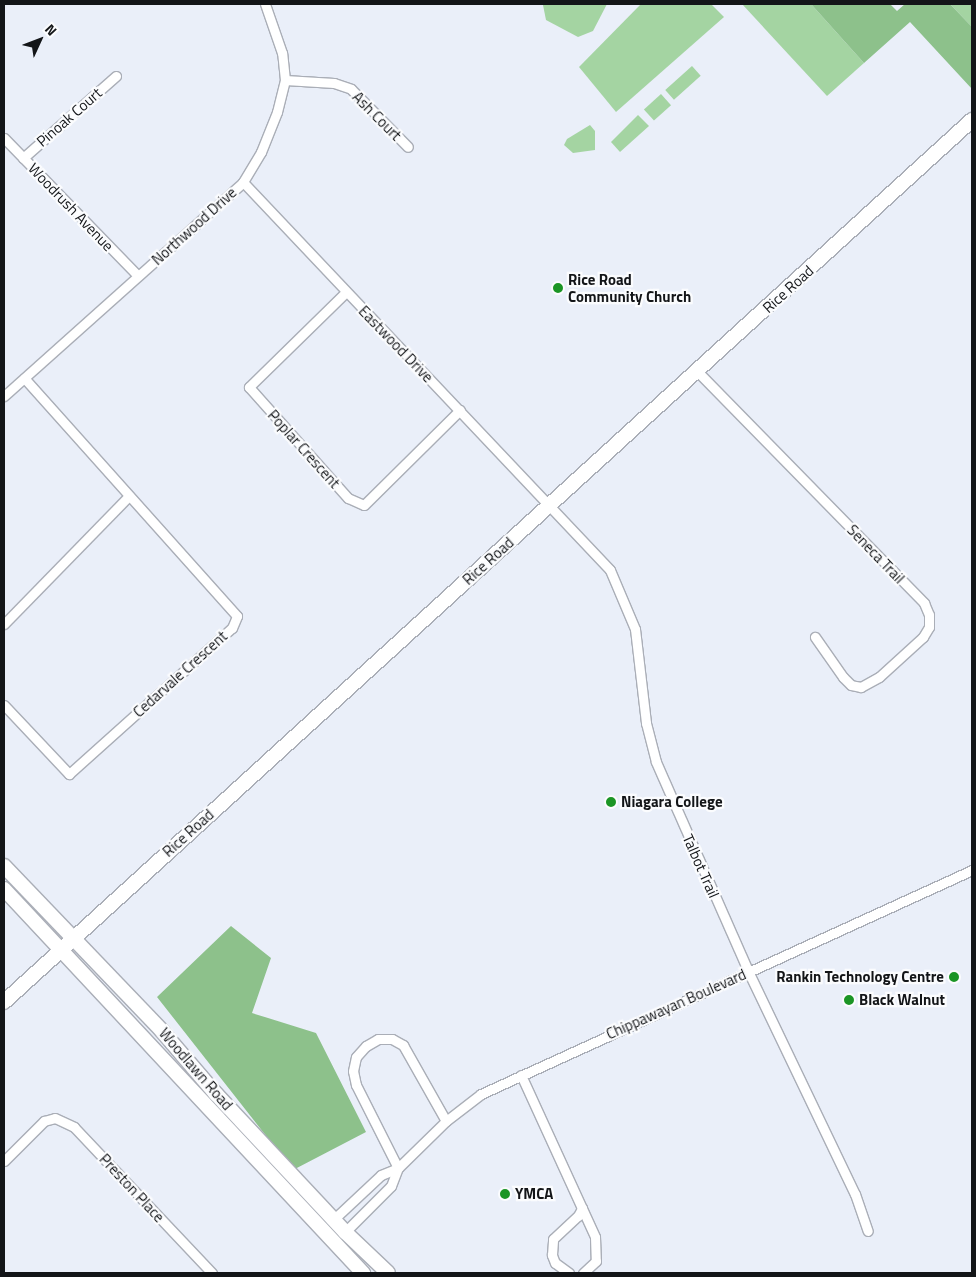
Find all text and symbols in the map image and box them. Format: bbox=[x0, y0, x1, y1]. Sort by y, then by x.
north arrow bbox=[15, 15, 65, 65]
text: N bbox=[40, 19, 62, 40]
street label: Pinoak Court bbox=[33, 84, 105, 150]
street label: Ash Court bbox=[349, 88, 405, 144]
street label: Woodrush Avenue bbox=[25, 159, 117, 255]
street label: Northwood Drive bbox=[148, 183, 240, 269]
street label: Rice Road bbox=[759, 261, 817, 317]
place label: Rice Road Community Church bbox=[568, 270, 691, 305]
marker: Rice Road Community Church bbox=[552, 282, 564, 294]
street label: Eastwood Drive bbox=[355, 302, 437, 386]
street label: Poplar Crescent bbox=[264, 406, 344, 492]
street label: Seneca Trail bbox=[844, 521, 908, 587]
street label: Rice Road bbox=[459, 533, 517, 589]
street label: Cedarvale Crescent bbox=[129, 627, 231, 721]
place label: Niagara College bbox=[621, 793, 723, 811]
marker: Niagara College bbox=[605, 796, 617, 808]
street label: Rice Road bbox=[159, 805, 217, 861]
street label: Talbot Trail bbox=[679, 831, 723, 901]
street label: Chippawayan Boulevard bbox=[603, 965, 749, 1043]
place label: Rankin Technology Centre bbox=[776, 968, 944, 986]
marker: Rankin Technology Centre bbox=[948, 971, 960, 983]
place label: Black Walnut bbox=[859, 991, 945, 1009]
marker: Black Walnut bbox=[843, 994, 855, 1006]
street label: Woodlawn Road bbox=[155, 1024, 237, 1114]
street label: Preston Place bbox=[96, 1150, 168, 1226]
place label: YMCA bbox=[515, 1185, 553, 1203]
marker: YMCA bbox=[499, 1188, 511, 1200]

